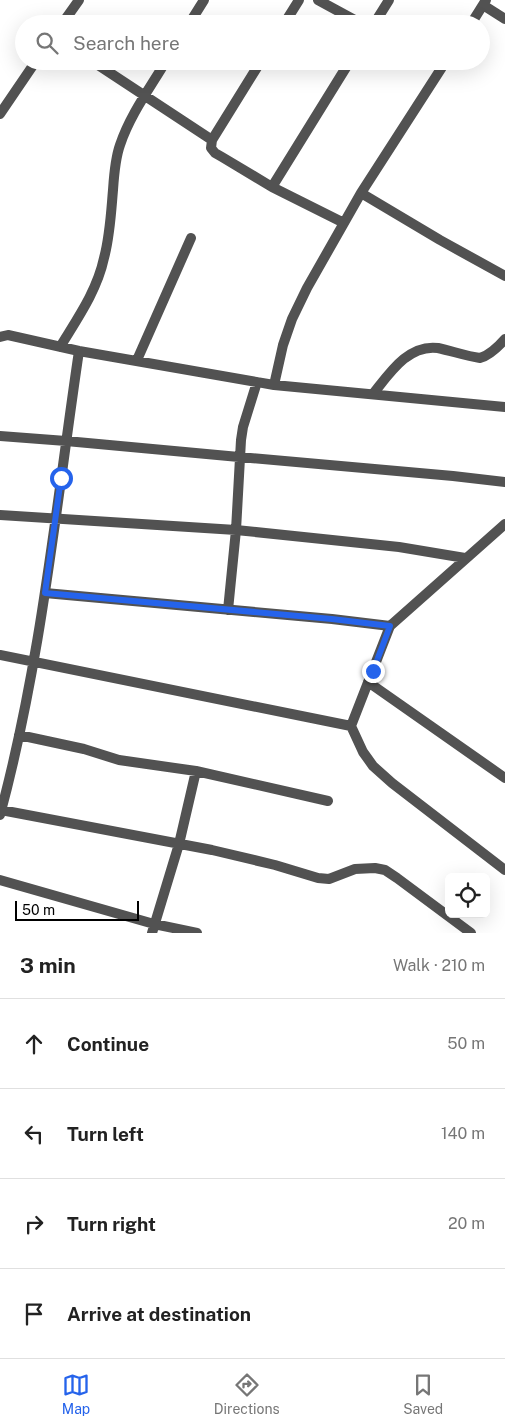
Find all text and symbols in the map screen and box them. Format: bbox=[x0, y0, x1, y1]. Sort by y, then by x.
search box bbox=[15, 15, 490, 70]
icon: search bbox=[33, 29, 61, 57]
text: Search here bbox=[73, 32, 180, 54]
route start bbox=[50, 467, 73, 490]
route end bbox=[362, 660, 385, 683]
map controls bbox=[445, 873, 490, 918]
button: locate bbox=[445, 873, 490, 918]
scale bar bbox=[15, 898, 139, 921]
text: 50 m bbox=[22, 902, 55, 918]
text: 3 min bbox=[20, 953, 76, 978]
text: Walk · 210 m bbox=[393, 956, 485, 975]
icon: ahead bbox=[20, 1030, 48, 1058]
text: Continue bbox=[67, 1033, 149, 1055]
text: 50 m bbox=[447, 1034, 485, 1053]
icon: left bbox=[20, 1120, 48, 1148]
text: Turn left bbox=[67, 1123, 144, 1145]
text: 140 m bbox=[441, 1124, 485, 1143]
icon: right bbox=[20, 1210, 48, 1238]
text: Turn right bbox=[67, 1213, 156, 1235]
text: 20 m bbox=[448, 1214, 485, 1233]
icon: arrive bbox=[20, 1300, 48, 1328]
text: Arrive at destination bbox=[67, 1303, 251, 1325]
tab: Map bbox=[62, 1371, 90, 1417]
tab: Directions bbox=[214, 1371, 280, 1417]
tab: Saved bbox=[403, 1371, 443, 1417]

